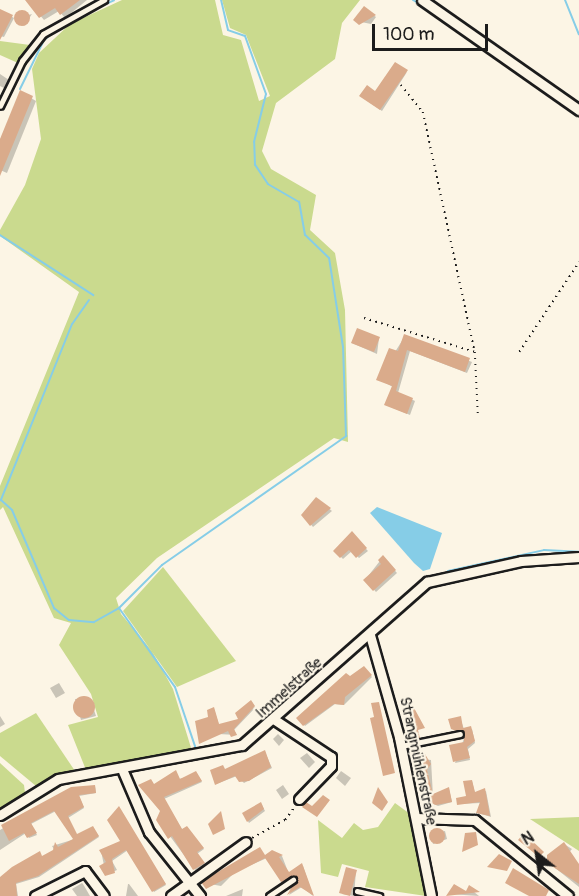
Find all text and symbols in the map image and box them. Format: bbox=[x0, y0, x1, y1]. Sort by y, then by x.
scale bar bbox=[375, 12, 490, 50]
text: 100 m bbox=[383, 23, 435, 46]
street label: Immelstraße bbox=[252, 654, 326, 722]
street label: Strangmühlenstraße bbox=[396, 695, 440, 827]
north arrow bbox=[507, 824, 567, 884]
text: N bbox=[518, 827, 538, 850]

